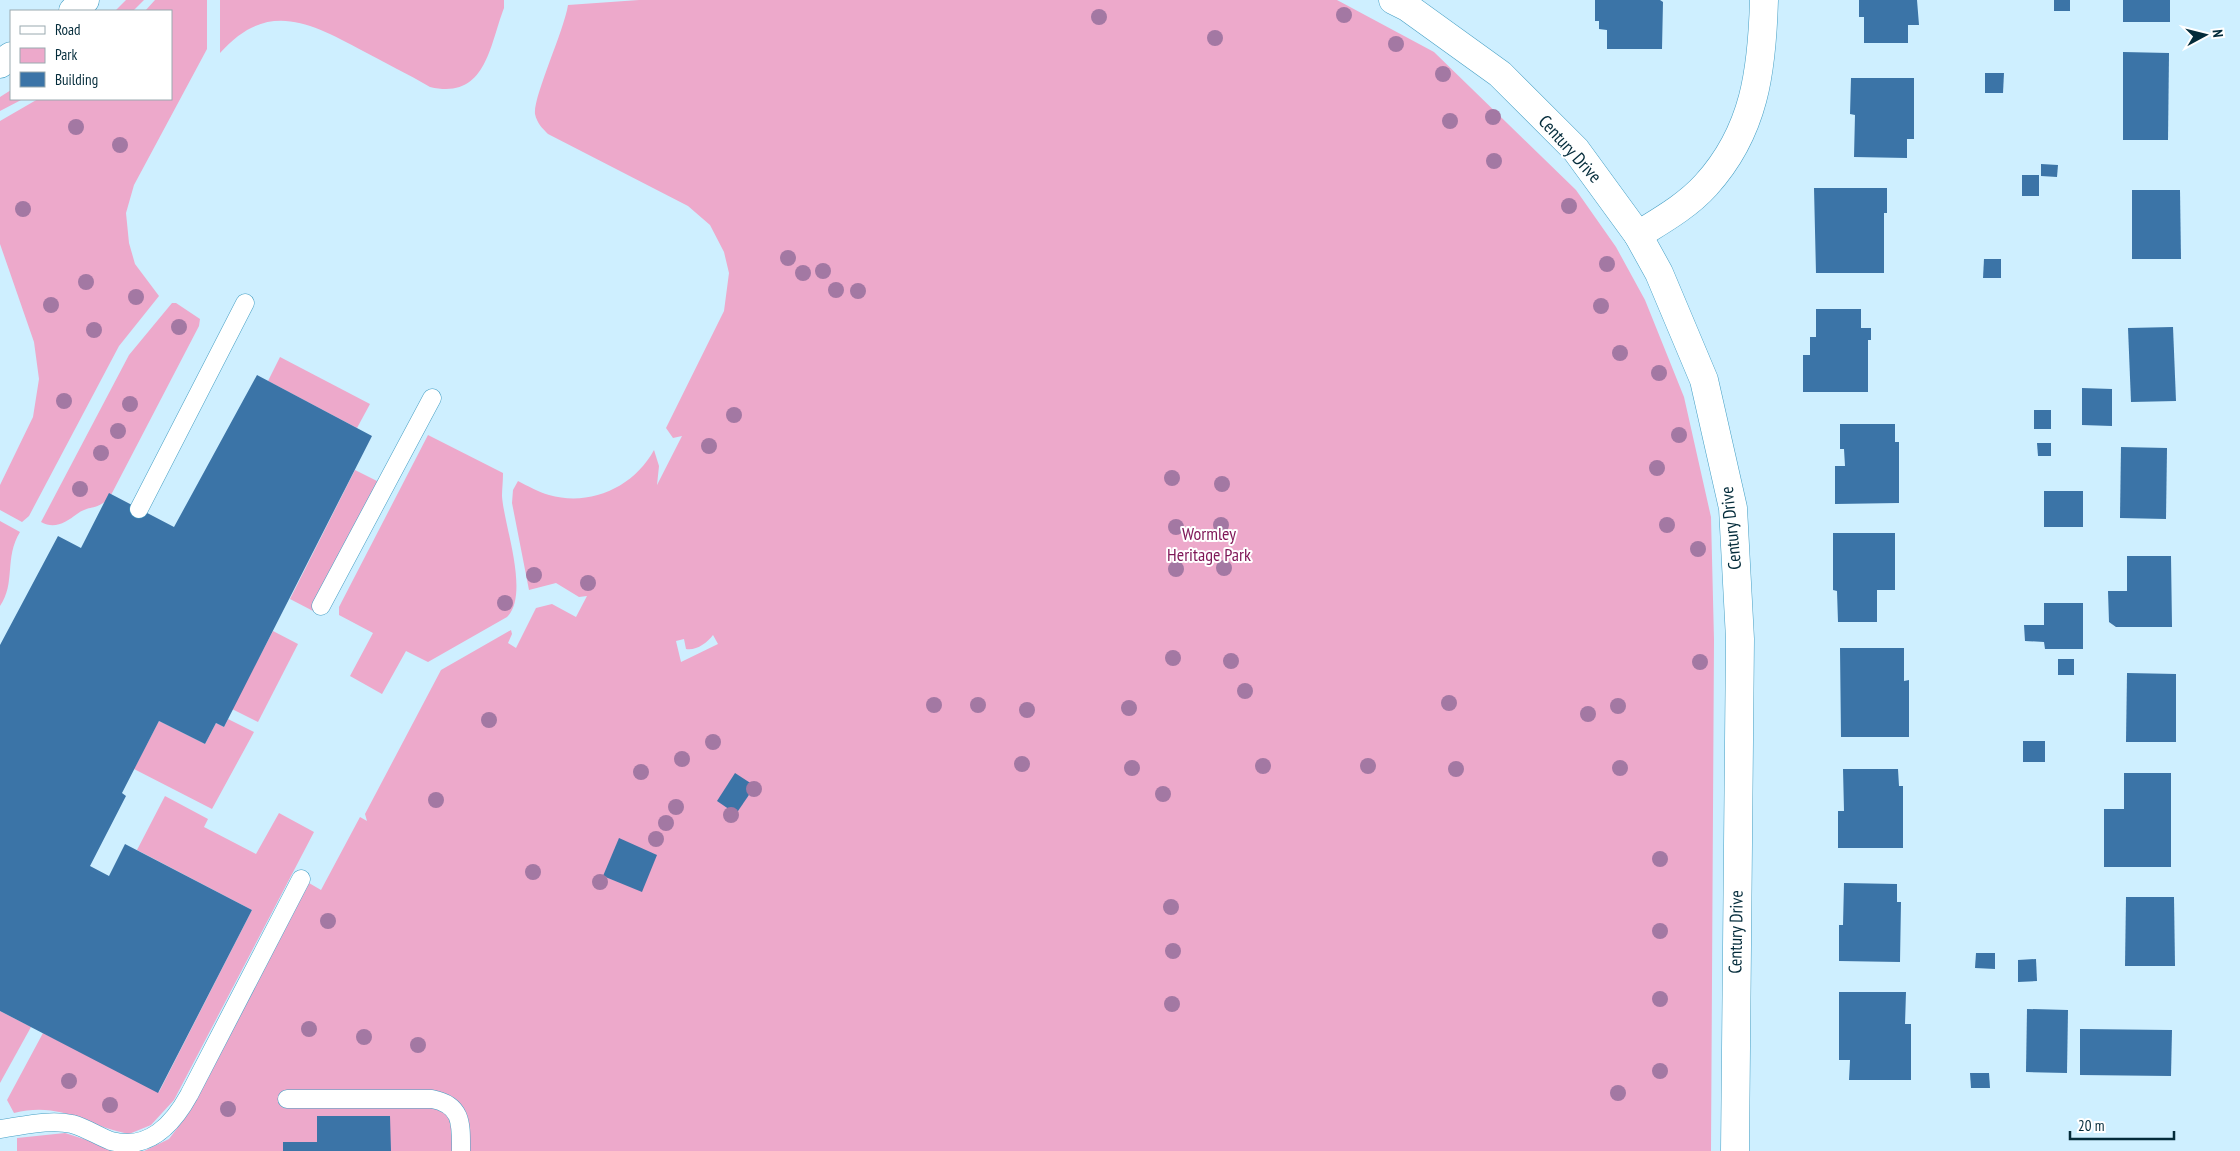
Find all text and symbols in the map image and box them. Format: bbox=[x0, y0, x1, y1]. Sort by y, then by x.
legend bbox=[10, 10, 172, 100]
north arrow bbox=[2180, 10, 2230, 60]
text: Road bbox=[55, 20, 81, 39]
text: N bbox=[2209, 29, 2227, 38]
text: Park bbox=[55, 45, 77, 64]
text: Building bbox=[55, 70, 98, 89]
street label: Century Drive bbox=[1534, 110, 1607, 187]
street label: Century Drive bbox=[1715, 485, 1746, 571]
park label: Wormley Heritage Park bbox=[1167, 522, 1251, 566]
street label: Century Drive bbox=[1723, 890, 1748, 974]
scale bar bbox=[2070, 1108, 2174, 1140]
text: 20 m bbox=[2078, 1116, 2104, 1135]

